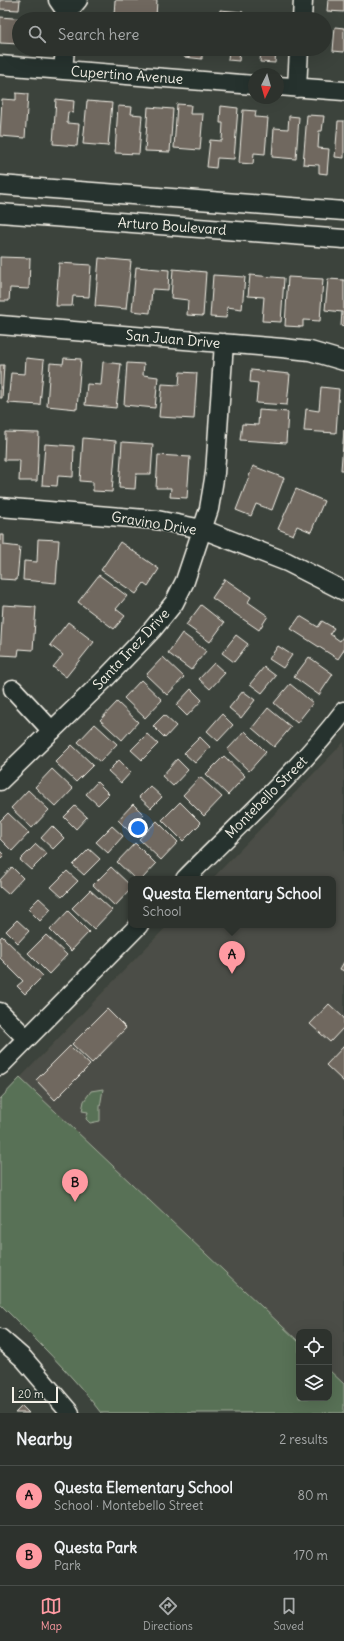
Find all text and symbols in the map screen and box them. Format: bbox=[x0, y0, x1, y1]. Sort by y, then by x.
search box bbox=[12, 12, 332, 56]
icon: search bbox=[26, 23, 48, 45]
text: Search here bbox=[58, 25, 139, 44]
street label: Cupertino Avenue bbox=[70, 62, 184, 88]
north arrow bbox=[248, 68, 284, 104]
street label: Arturo Boulevard bbox=[117, 213, 227, 239]
street label: San Juan Drive bbox=[125, 326, 221, 352]
street label: Gravino Drive bbox=[110, 507, 198, 539]
street label: Santa Inez Drive bbox=[89, 605, 173, 693]
street label: Montebello Street bbox=[221, 752, 311, 842]
your location bbox=[128, 818, 148, 838]
popup bbox=[128, 876, 336, 928]
text: Questa Elementary School bbox=[143, 884, 321, 903]
text: School bbox=[143, 903, 181, 920]
pin: A bbox=[219, 941, 245, 974]
pin: B bbox=[62, 1169, 88, 1202]
map controls bbox=[296, 1329, 332, 1401]
button: locate bbox=[296, 1329, 332, 1365]
button: layers bbox=[296, 1365, 332, 1401]
scale bar bbox=[12, 1385, 58, 1404]
text: 20 m bbox=[18, 1387, 44, 1401]
text: Nearby bbox=[16, 1428, 72, 1450]
text: 2 results bbox=[279, 1431, 328, 1448]
text: Questa Elementary School bbox=[54, 1478, 233, 1497]
text: A bbox=[25, 1487, 33, 1504]
text: 80 m bbox=[297, 1487, 328, 1504]
text: School · Montebello Street bbox=[54, 1497, 203, 1514]
text: Questa Park bbox=[54, 1538, 137, 1557]
text: B bbox=[25, 1547, 33, 1564]
text: 170 m bbox=[293, 1547, 328, 1564]
text: Park bbox=[54, 1557, 81, 1574]
tab: Map bbox=[40, 1595, 62, 1633]
tab: Directions bbox=[143, 1595, 193, 1633]
tab: Saved bbox=[273, 1595, 304, 1633]

